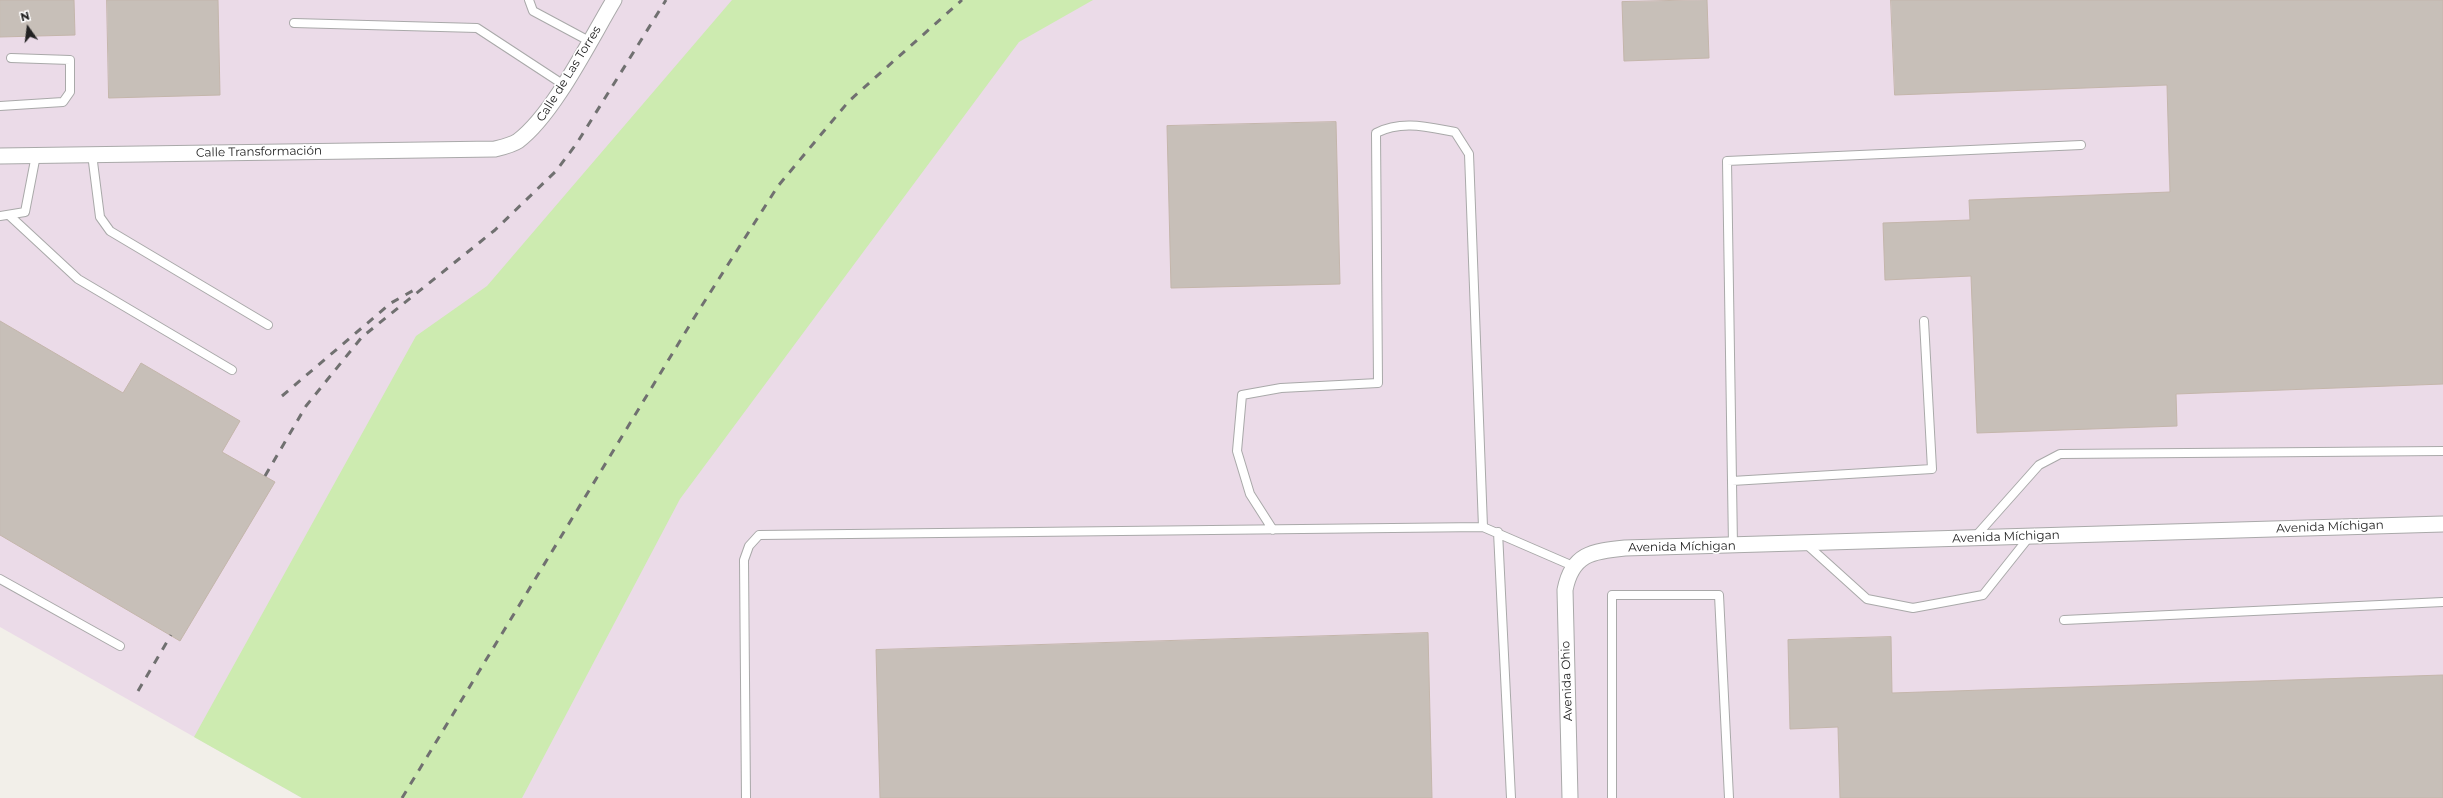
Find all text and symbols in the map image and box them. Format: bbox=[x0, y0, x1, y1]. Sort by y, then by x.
north arrow bbox=[8, 8, 48, 48]
text: N bbox=[19, 8, 31, 24]
street label: Calle de Las Torres bbox=[534, 23, 604, 125]
street label: Calle Transformación bbox=[196, 144, 322, 160]
street label: Avenida Míchigan bbox=[2276, 518, 2384, 536]
street label: Avenida Míchigan bbox=[1952, 528, 2060, 546]
street label: Avenida Míchigan bbox=[1628, 539, 1736, 555]
street label: Avenida Ohio bbox=[1558, 641, 1576, 721]

